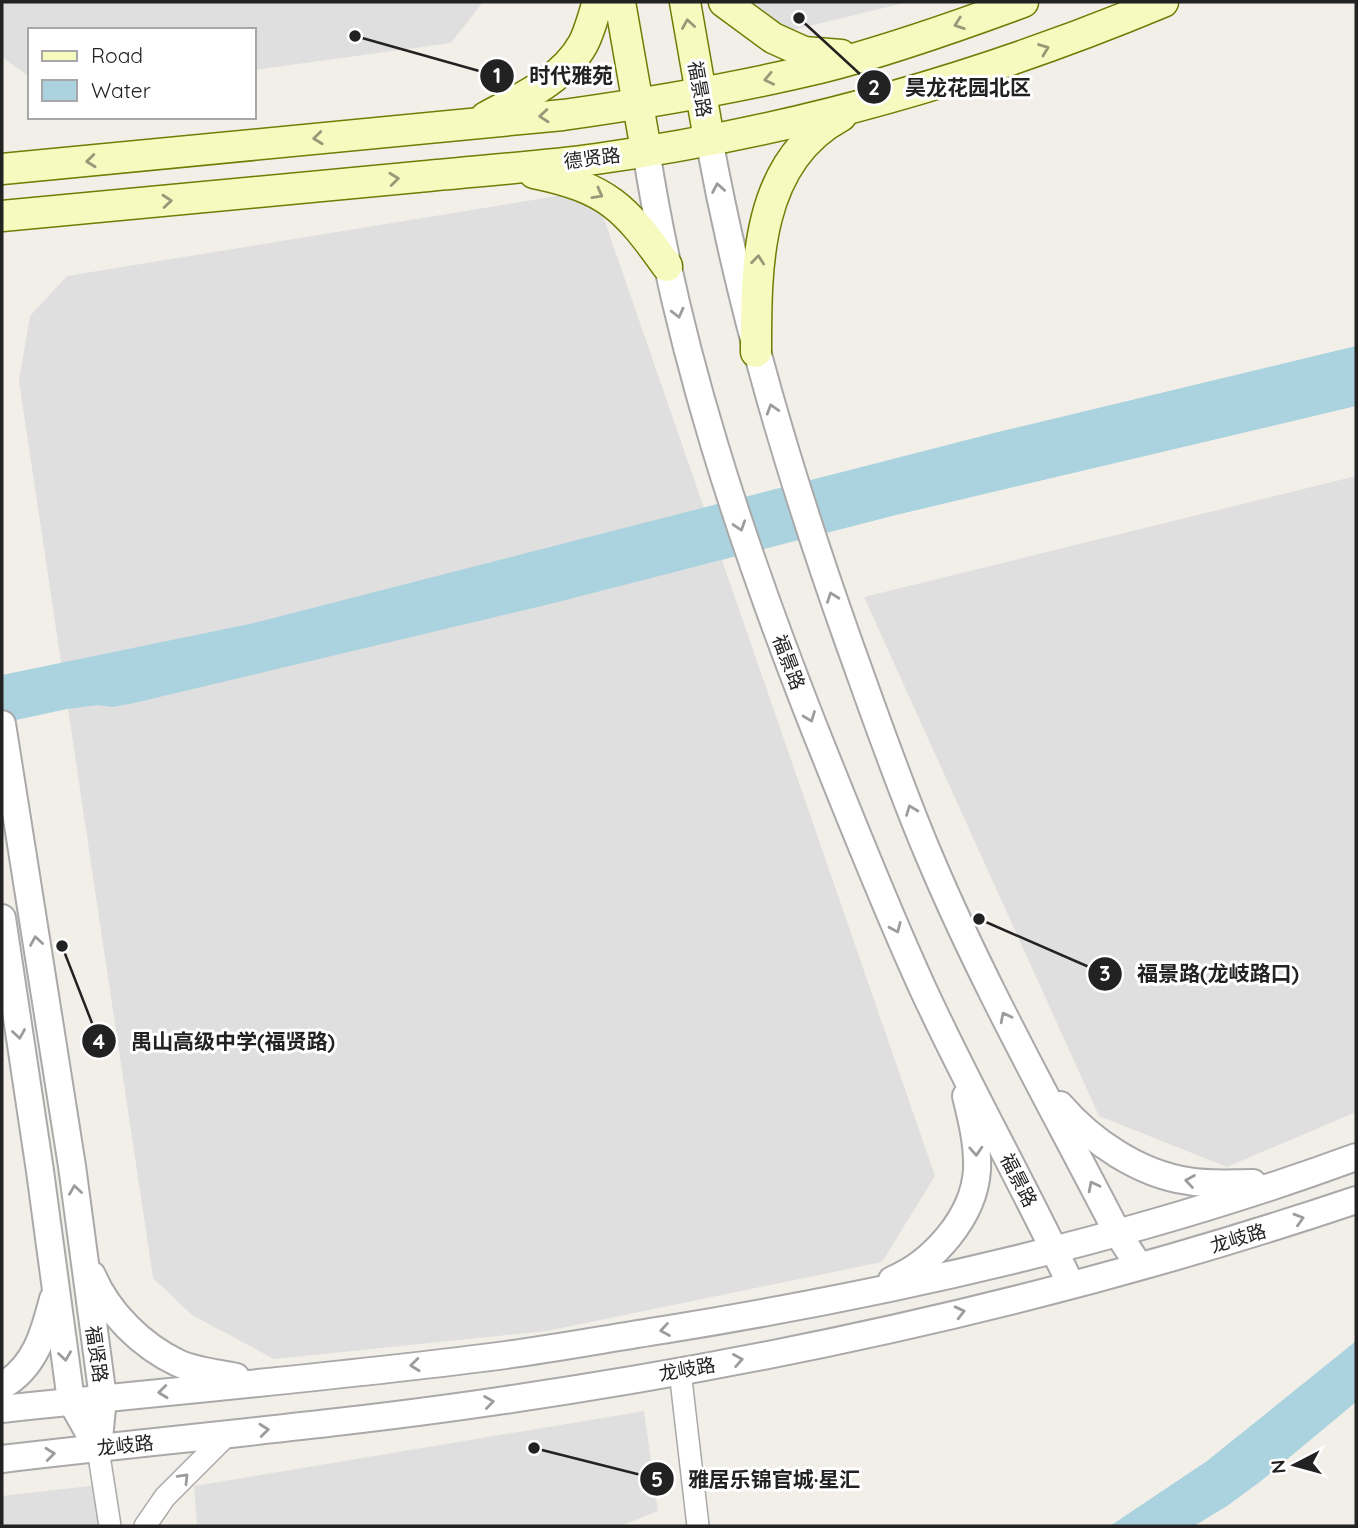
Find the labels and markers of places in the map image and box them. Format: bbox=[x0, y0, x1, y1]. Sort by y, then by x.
callout: 时代雅苑 bbox=[480, 55, 627, 97]
callout: 昊龙花园北区 bbox=[856, 66, 1045, 108]
callout: 福景路(龙岐路口) bbox=[1088, 953, 1313, 995]
callout: 禺山高级中学(福贤路) bbox=[82, 1020, 349, 1062]
callout: 雅居乐锦官城·星汇 bbox=[639, 1458, 875, 1500]

